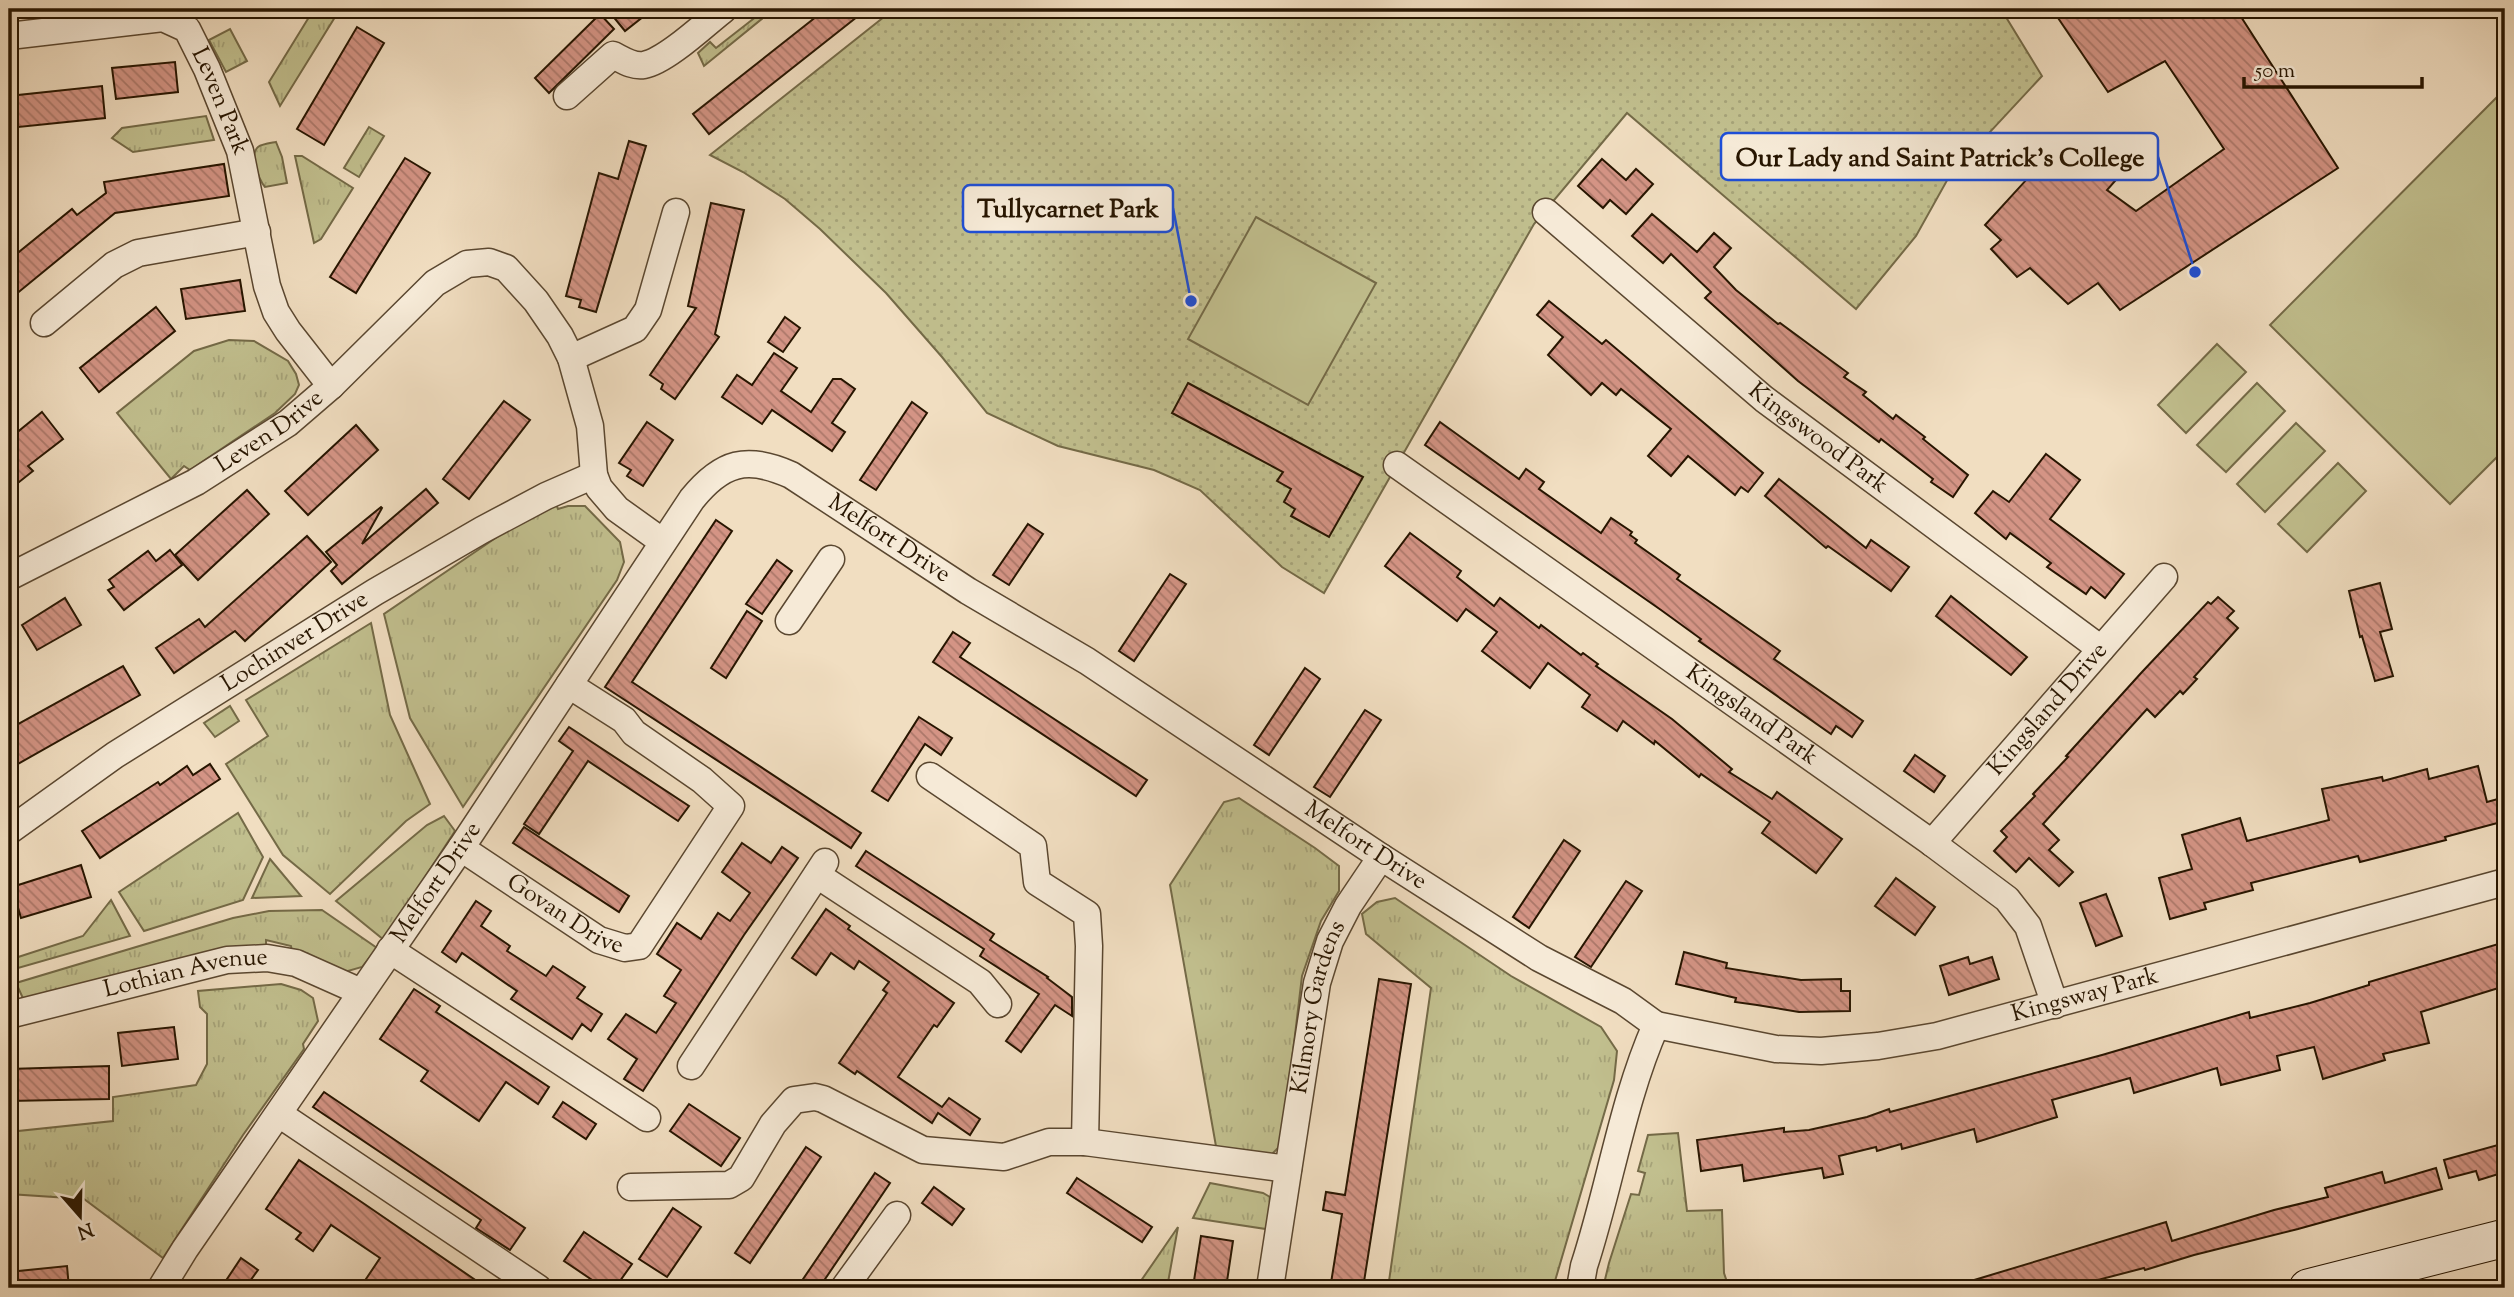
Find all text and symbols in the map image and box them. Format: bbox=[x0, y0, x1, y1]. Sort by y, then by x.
street label: Leven Park bbox=[182, 42, 257, 160]
scale bar bbox=[2244, 46, 2423, 90]
text: 50 m bbox=[2254, 57, 2295, 87]
callout: Our Lady and Saint Patrick's College bbox=[1721, 133, 2158, 180]
text: Our Lady and Saint Patrick's College bbox=[1736, 141, 2144, 178]
callout: Tullycarnet Park bbox=[963, 185, 1173, 232]
text: Tullycarnet Park bbox=[977, 192, 1160, 229]
street label: Kingswood Park bbox=[1740, 375, 1895, 502]
street label: Leven Drive bbox=[209, 382, 331, 482]
street label: Melfort Drive bbox=[821, 486, 957, 592]
street label: Lochinver Drive bbox=[215, 583, 375, 701]
street label: Kingsland Drive bbox=[1980, 635, 2116, 784]
street label: Kingsland Park bbox=[1678, 657, 1825, 774]
street label: Melfort Drive bbox=[1297, 793, 1433, 899]
street label: Melfort Drive bbox=[383, 816, 490, 951]
street label: Govan Drive bbox=[499, 866, 627, 963]
street label: Kilmory Gardens bbox=[1283, 914, 1355, 1097]
street label: Lothian Avenue bbox=[100, 941, 269, 1007]
street label: Kingsway Park bbox=[2008, 960, 2162, 1032]
north arrow bbox=[46, 1182, 116, 1252]
text: N bbox=[73, 1214, 97, 1245]

